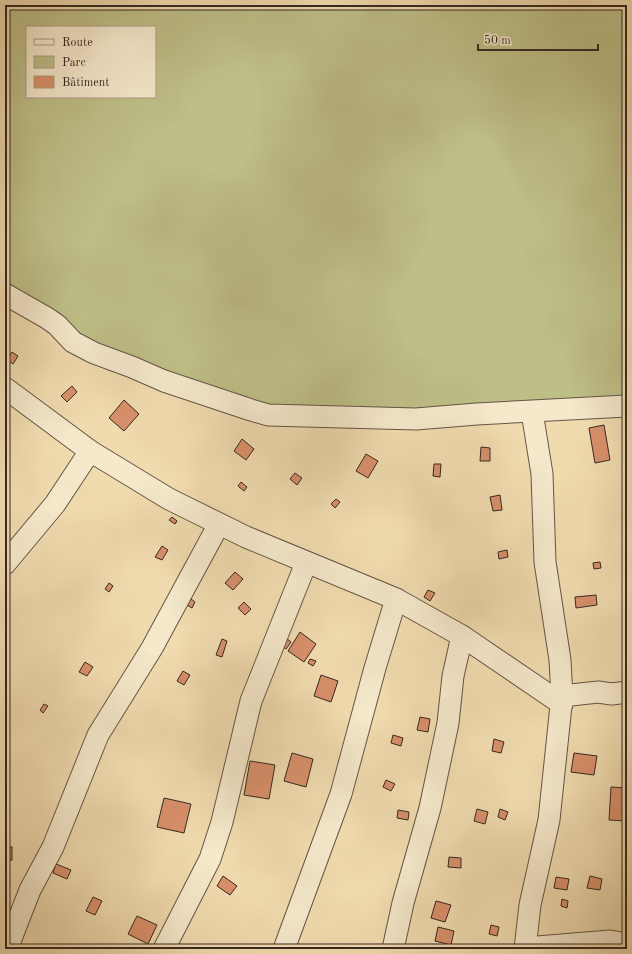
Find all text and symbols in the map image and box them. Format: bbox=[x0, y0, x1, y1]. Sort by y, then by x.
legend bbox=[26, 26, 156, 98]
scale bar bbox=[478, 26, 598, 52]
text: 50 m bbox=[484, 34, 511, 47]
text: Route bbox=[62, 37, 93, 49]
text: Parc bbox=[62, 57, 86, 69]
text: Bâtiment bbox=[62, 77, 109, 89]

